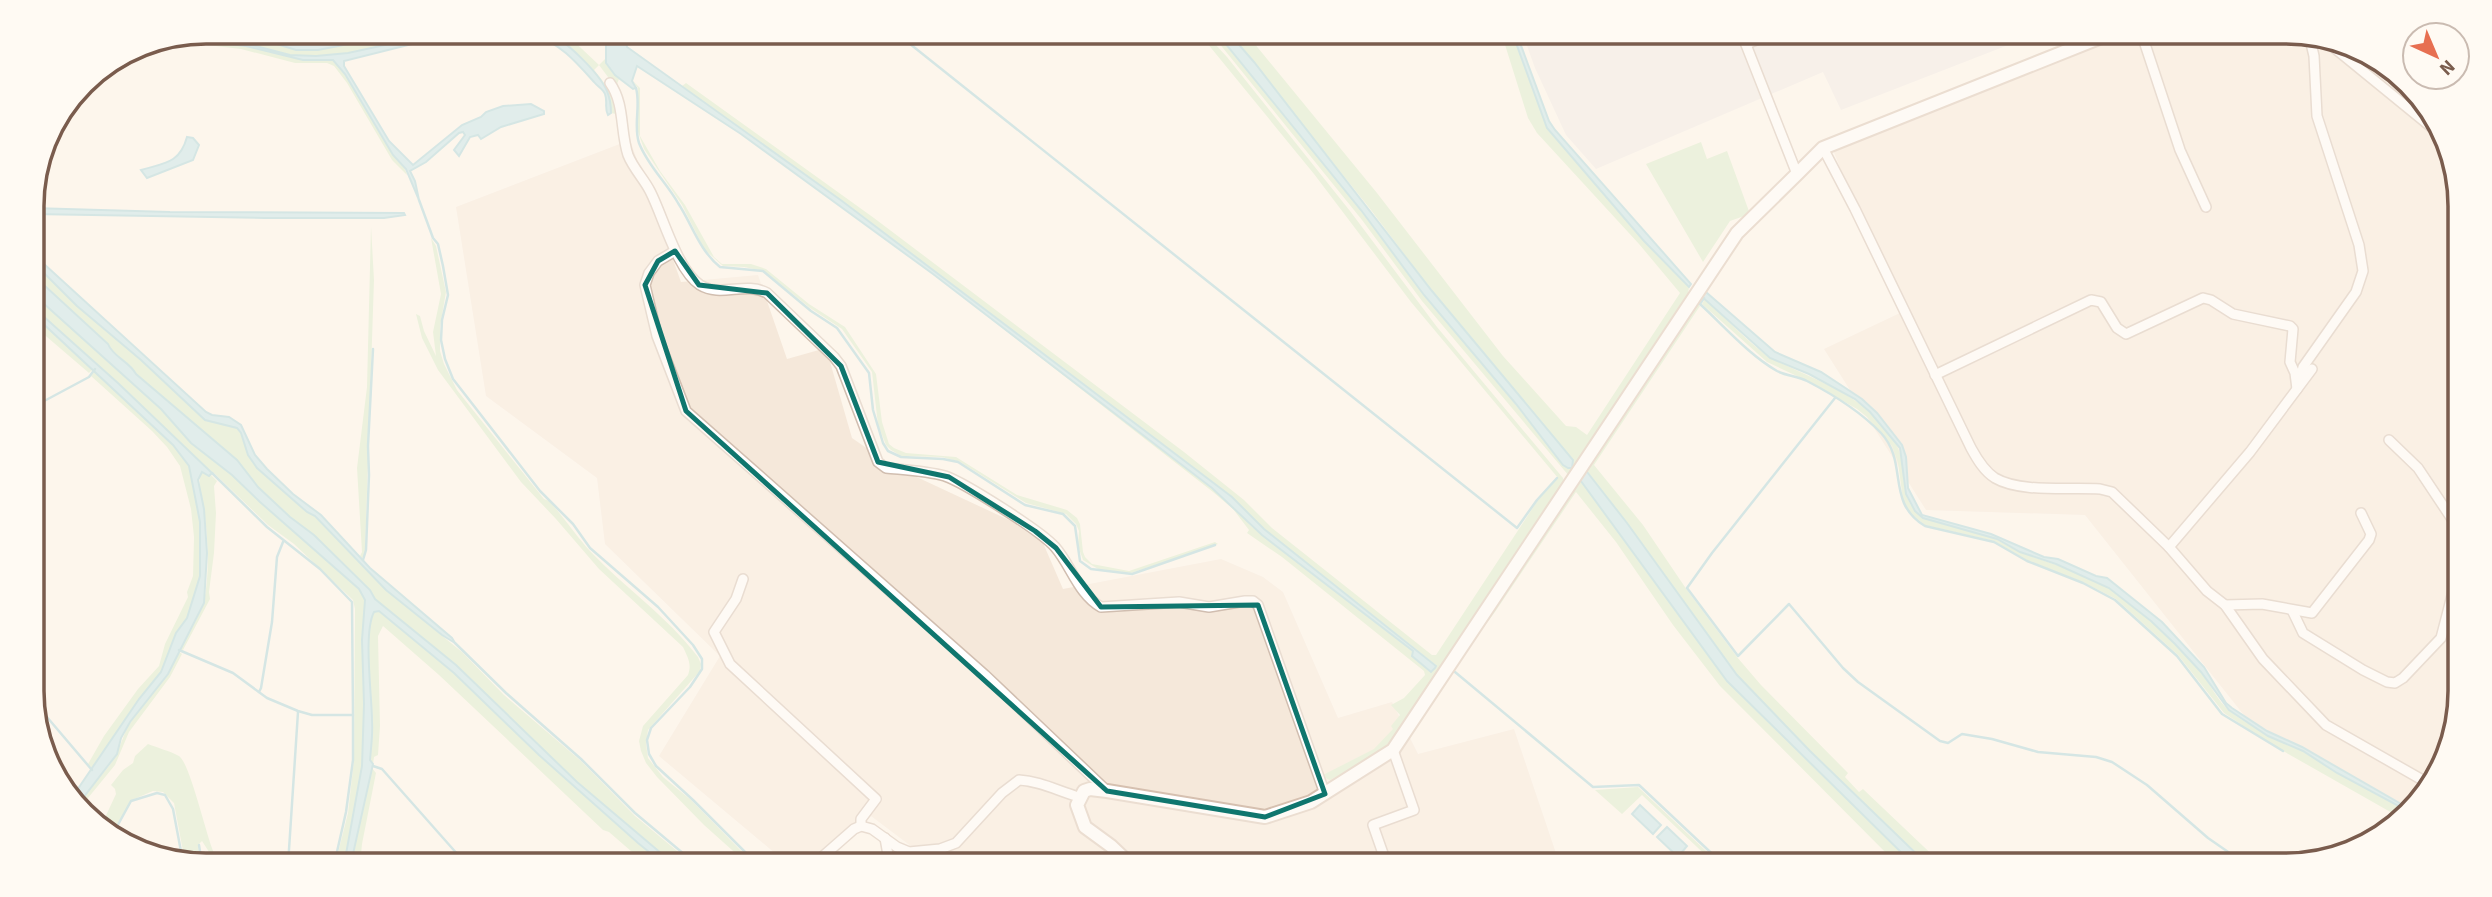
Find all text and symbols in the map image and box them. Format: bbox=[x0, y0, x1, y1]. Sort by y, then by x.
north arrow bbox=[2401, 21, 2471, 91]
text: N bbox=[2433, 53, 2461, 81]

